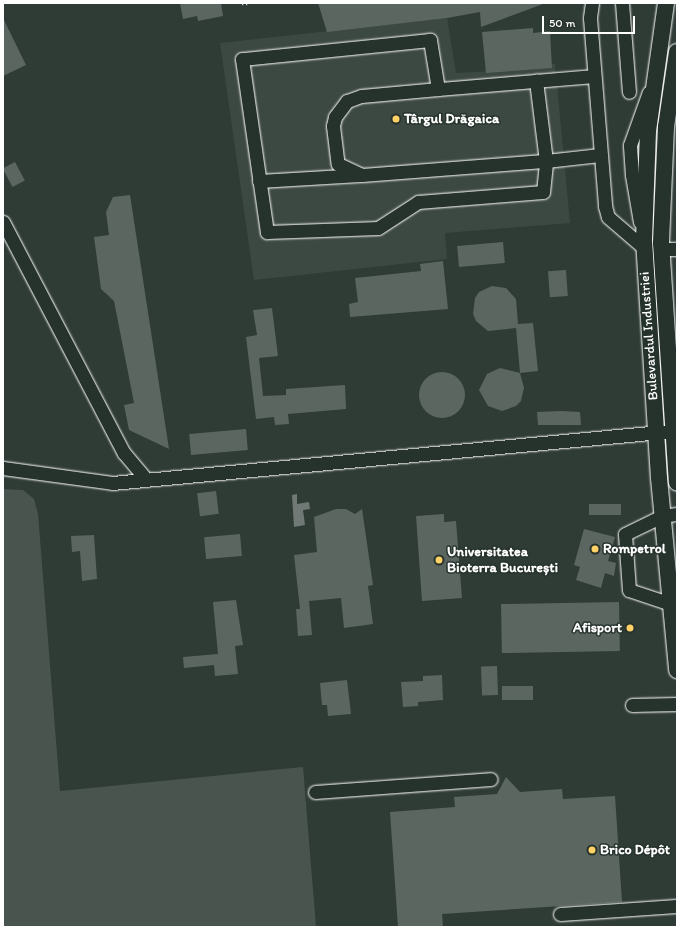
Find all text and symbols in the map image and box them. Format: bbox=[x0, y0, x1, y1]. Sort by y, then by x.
scale bar bbox=[544, 8, 637, 34]
text: 50 m bbox=[549, 16, 575, 30]
place label: Târgul Drăgaica bbox=[404, 111, 499, 127]
marker: Târgul Drăgaica bbox=[391, 114, 401, 124]
street label: Bulevardul Industriei bbox=[636, 271, 662, 401]
place label: Rompetrol bbox=[603, 541, 666, 557]
place label: Universitatea Bioterra București bbox=[447, 544, 558, 576]
marker: Rompetrol bbox=[590, 544, 600, 554]
marker: Universitatea Bioterra București bbox=[434, 555, 444, 565]
place label: Afisport bbox=[573, 620, 622, 636]
marker: Afisport bbox=[625, 623, 635, 633]
place label: Brico Dépôt bbox=[600, 842, 671, 858]
marker: Brico Dépôt bbox=[587, 845, 597, 855]

